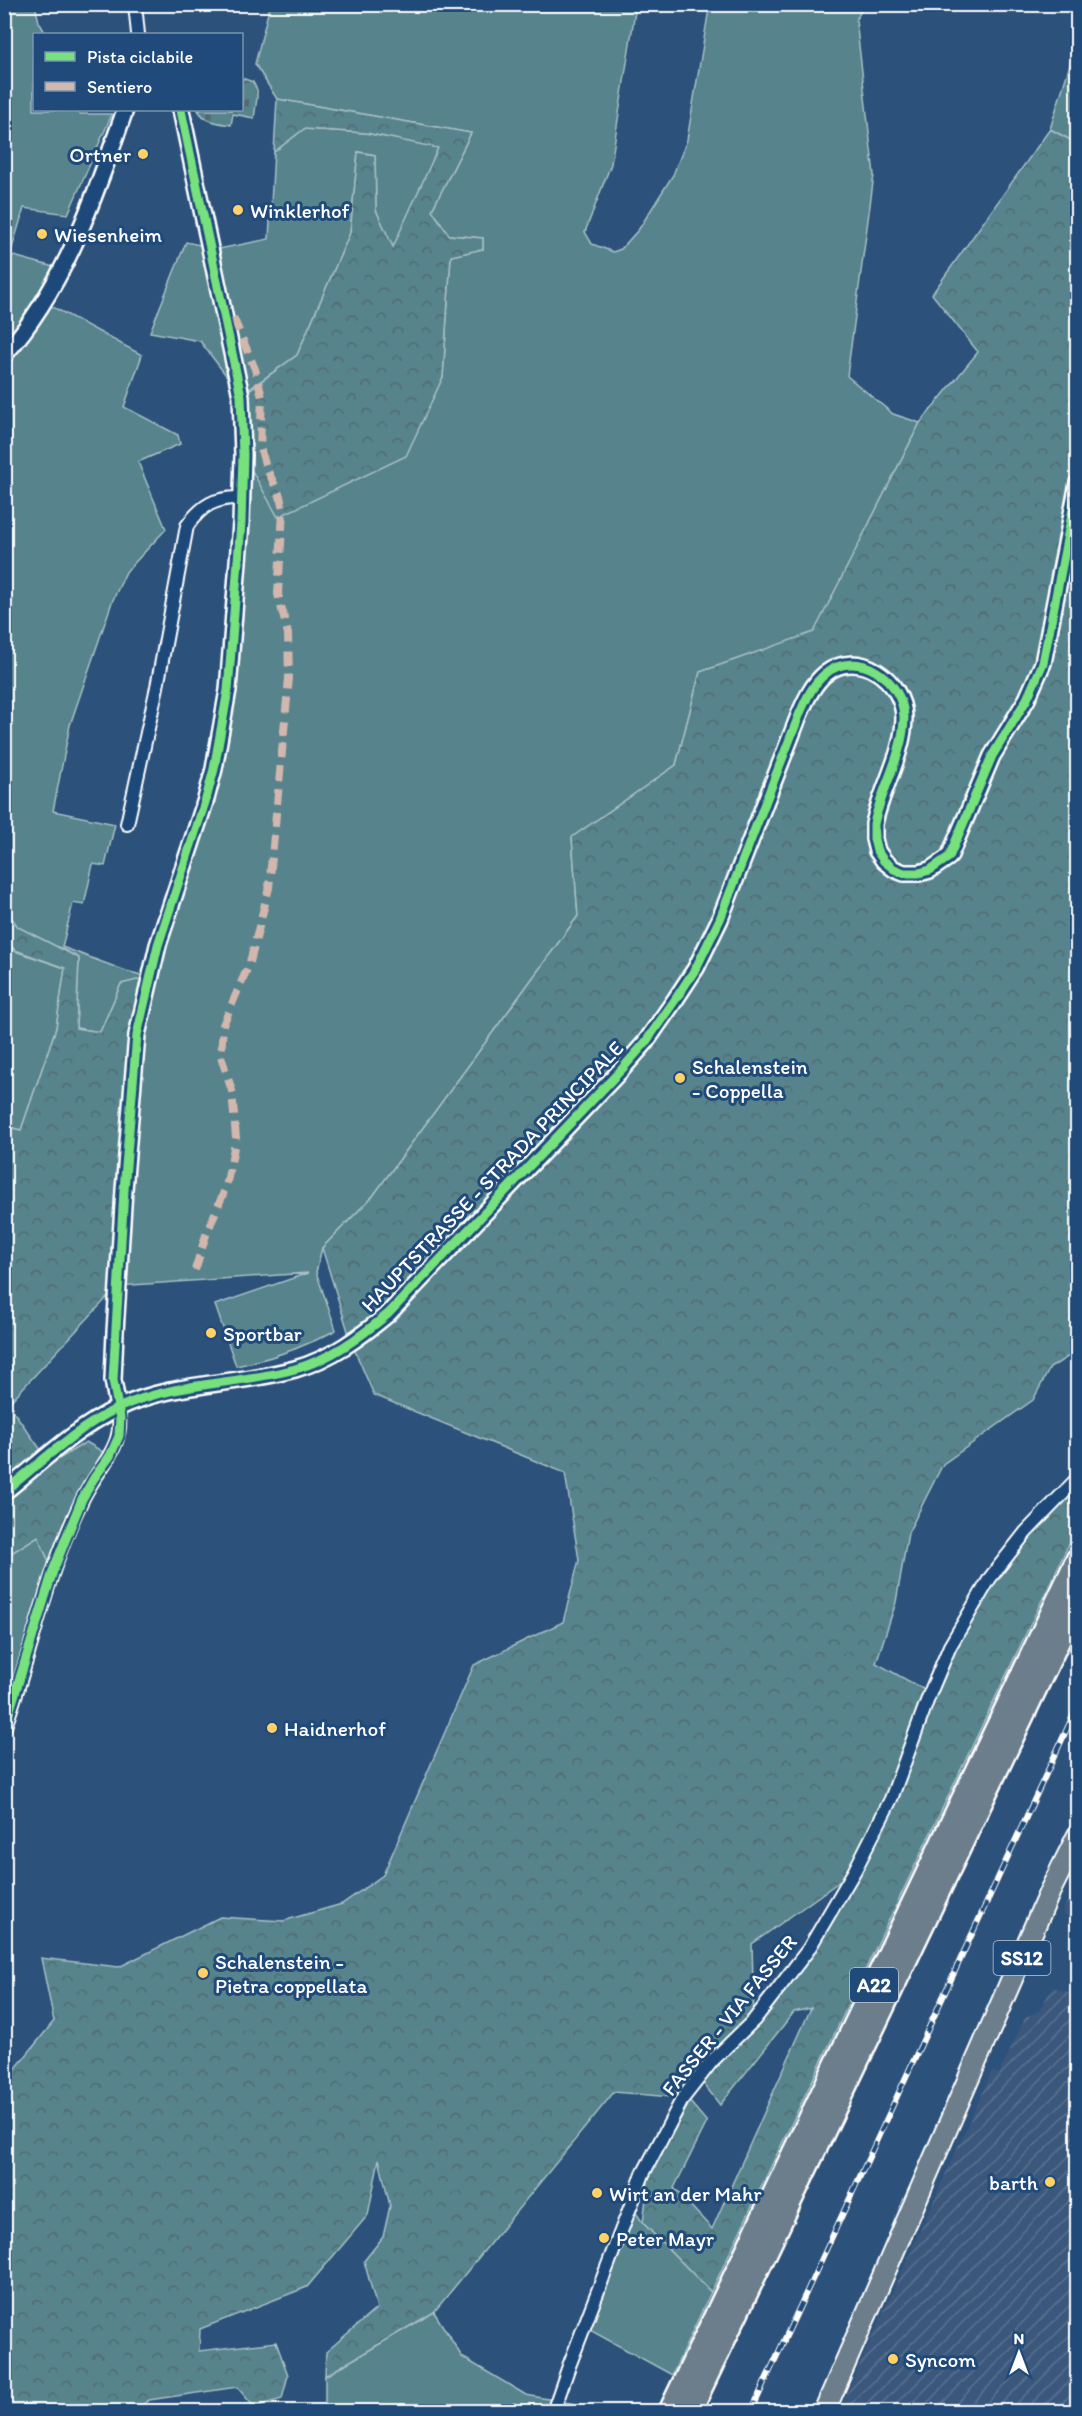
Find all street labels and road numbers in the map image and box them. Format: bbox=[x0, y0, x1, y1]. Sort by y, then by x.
street label: HAUPTSTRASSE - STRADA PRINCIPALE bbox=[356, 1035, 628, 1317]
street label: FASSER - VIA FASSER bbox=[656, 1929, 802, 2101]
road number: SS12 bbox=[994, 1941, 1050, 1975]
road number: A22 bbox=[850, 1968, 898, 2002]

